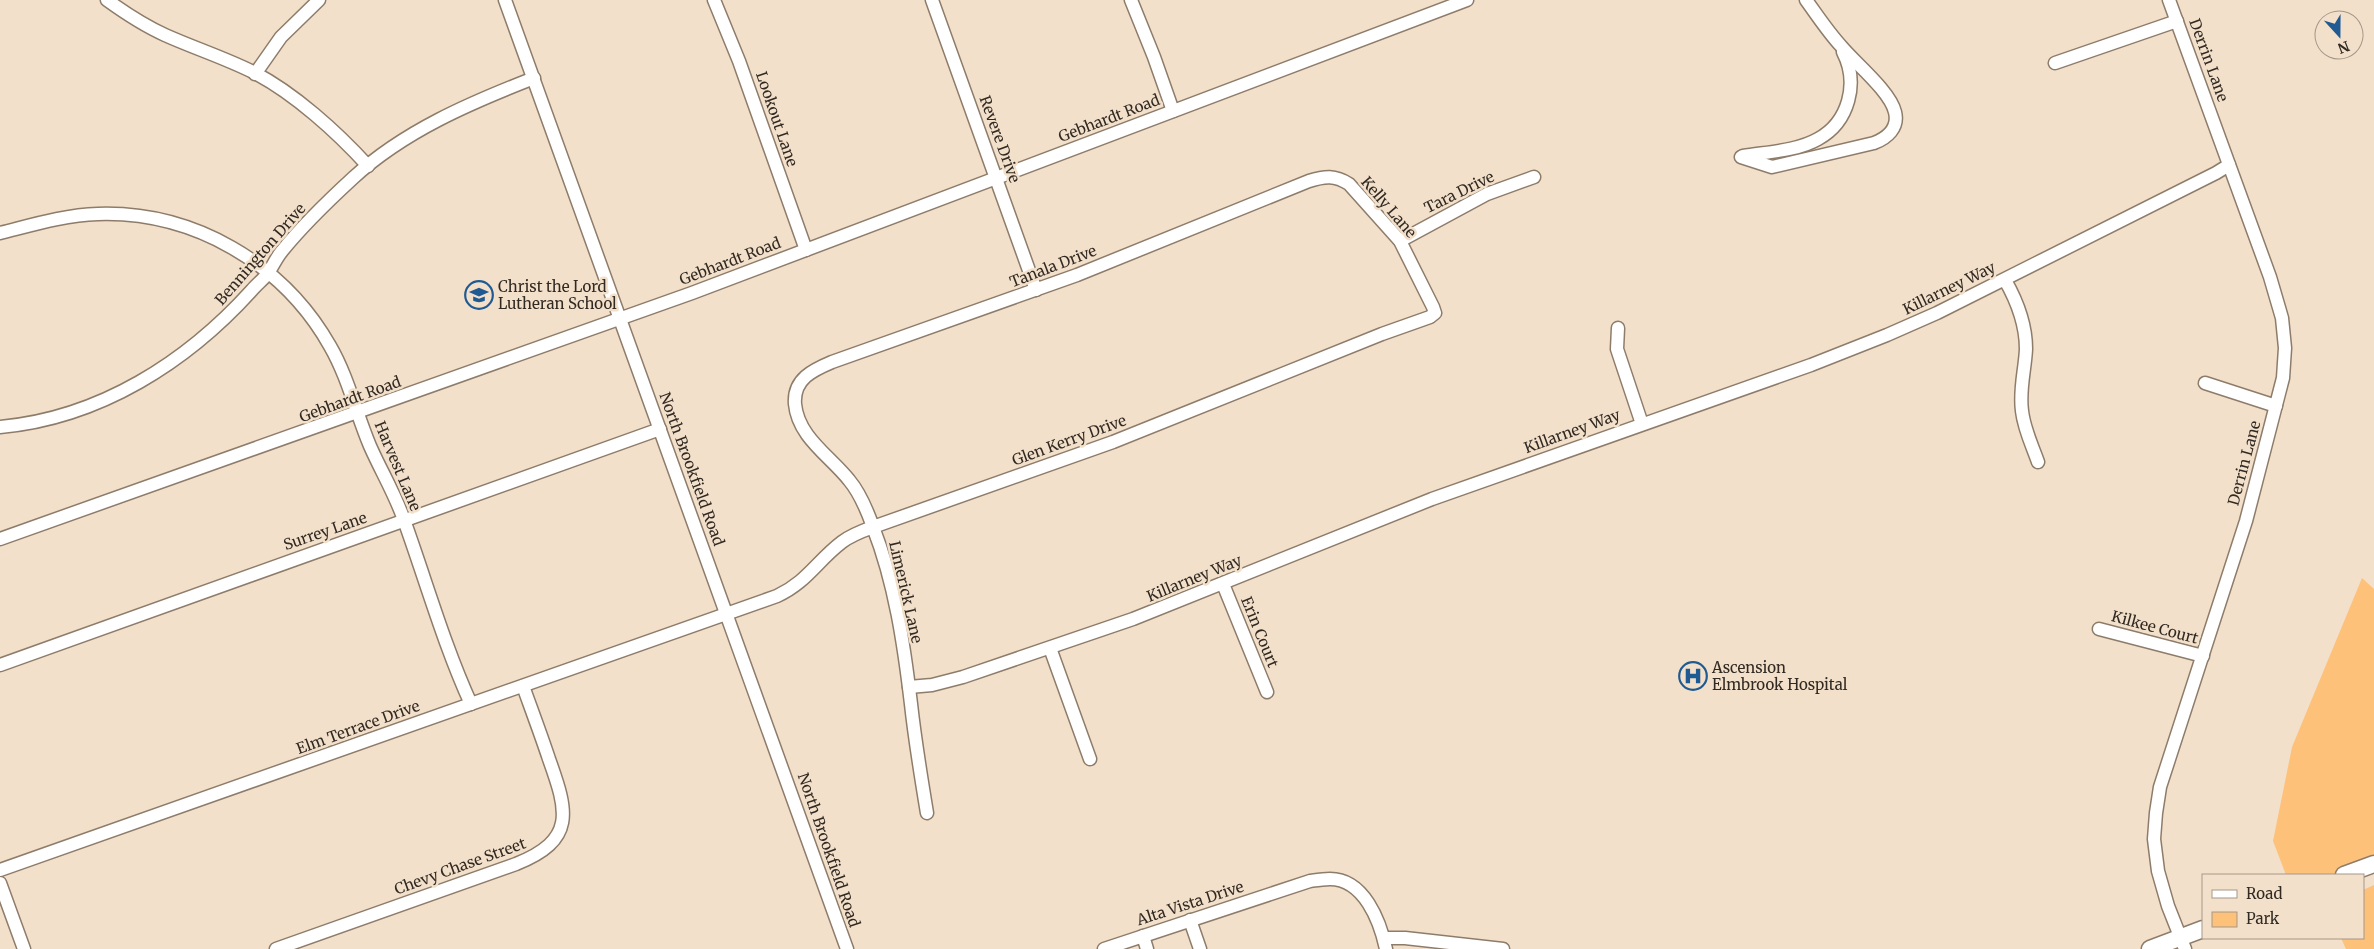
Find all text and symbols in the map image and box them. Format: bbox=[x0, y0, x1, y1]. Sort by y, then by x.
north arrow bbox=[2314, 10, 2364, 60]
street label: Derrin Lane bbox=[2185, 16, 2233, 104]
text: N bbox=[2335, 37, 2352, 58]
street label: Lookout Lane bbox=[752, 69, 802, 169]
street label: Gebhardt Road bbox=[1056, 90, 1162, 146]
street label: Revere Drive bbox=[975, 93, 1025, 185]
street label: Tara Drive bbox=[1421, 167, 1497, 217]
street label: Kelly Lane bbox=[1357, 172, 1421, 242]
street label: Bennington Drive bbox=[211, 199, 309, 309]
street label: Gebhardt Road bbox=[677, 233, 783, 289]
street label: Tanala Drive bbox=[1007, 241, 1099, 291]
street label: Killarney Way bbox=[1900, 257, 1999, 319]
place label: Christ the Lord Lutheran School bbox=[498, 277, 617, 313]
school or university icon: Christ the Lord Lutheran School bbox=[464, 280, 494, 310]
street label: Gebhardt Road bbox=[297, 372, 403, 426]
street label: North Brookfield Road bbox=[655, 390, 729, 548]
street label: Killarney Way bbox=[1521, 405, 1623, 457]
street label: Glen Kerry Drive bbox=[1009, 410, 1129, 469]
street label: Harvest Lane bbox=[371, 418, 426, 514]
street label: Derrin Lane bbox=[2224, 418, 2264, 507]
street label: Surrey Lane bbox=[281, 508, 369, 554]
street label: Limerick Lane bbox=[885, 539, 927, 645]
street label: Killarney Way bbox=[1144, 550, 1244, 606]
street label: Erin Court bbox=[1237, 594, 1283, 670]
street label: Kilkee Court bbox=[2109, 606, 2201, 648]
place label: Ascension Elmbrook Hospital bbox=[1711, 658, 1848, 694]
hospital icon: Ascension Elmbrook Hospital bbox=[1678, 661, 1708, 691]
street label: Elm Terrace Drive bbox=[294, 696, 422, 758]
street label: North Brookfield Road bbox=[794, 770, 864, 930]
street label: Chevy Chase Street bbox=[392, 833, 528, 899]
legend bbox=[2202, 874, 2364, 939]
street label: Alta Vista Drive bbox=[1133, 877, 1246, 930]
text: Road bbox=[2246, 884, 2282, 903]
text: Park bbox=[2246, 909, 2280, 928]

